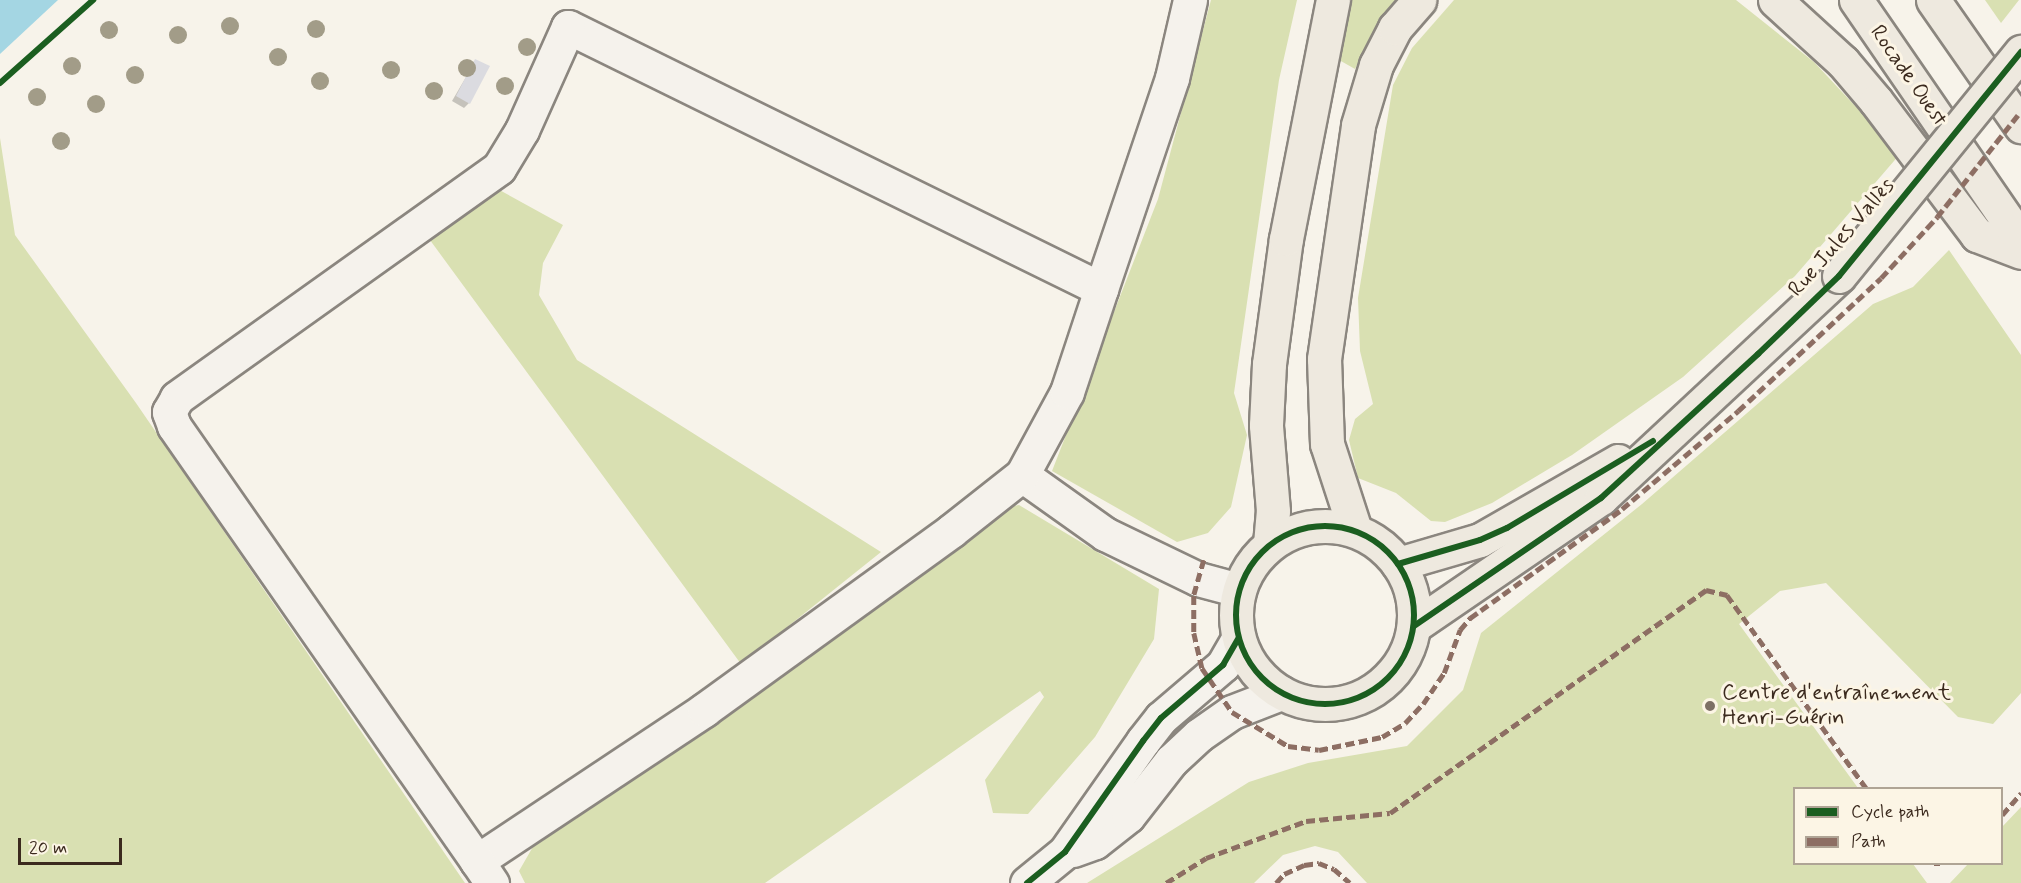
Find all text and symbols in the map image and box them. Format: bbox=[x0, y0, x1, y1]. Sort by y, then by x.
street label: Rocade Ouest bbox=[1864, 20, 1952, 132]
street label: Rue Jules Vallès bbox=[1784, 174, 1900, 302]
place label: Centre d'entraînement Henri-Guérin bbox=[1722, 680, 1950, 732]
marker: Centre d'entraînement Henri-Guérin bbox=[1703, 699, 1717, 713]
legend bbox=[1793, 787, 2003, 865]
text: Cycle path bbox=[1851, 800, 1929, 824]
scale bar bbox=[21, 826, 124, 864]
text: Path bbox=[1851, 830, 1886, 854]
text: 20 m bbox=[29, 836, 67, 860]

